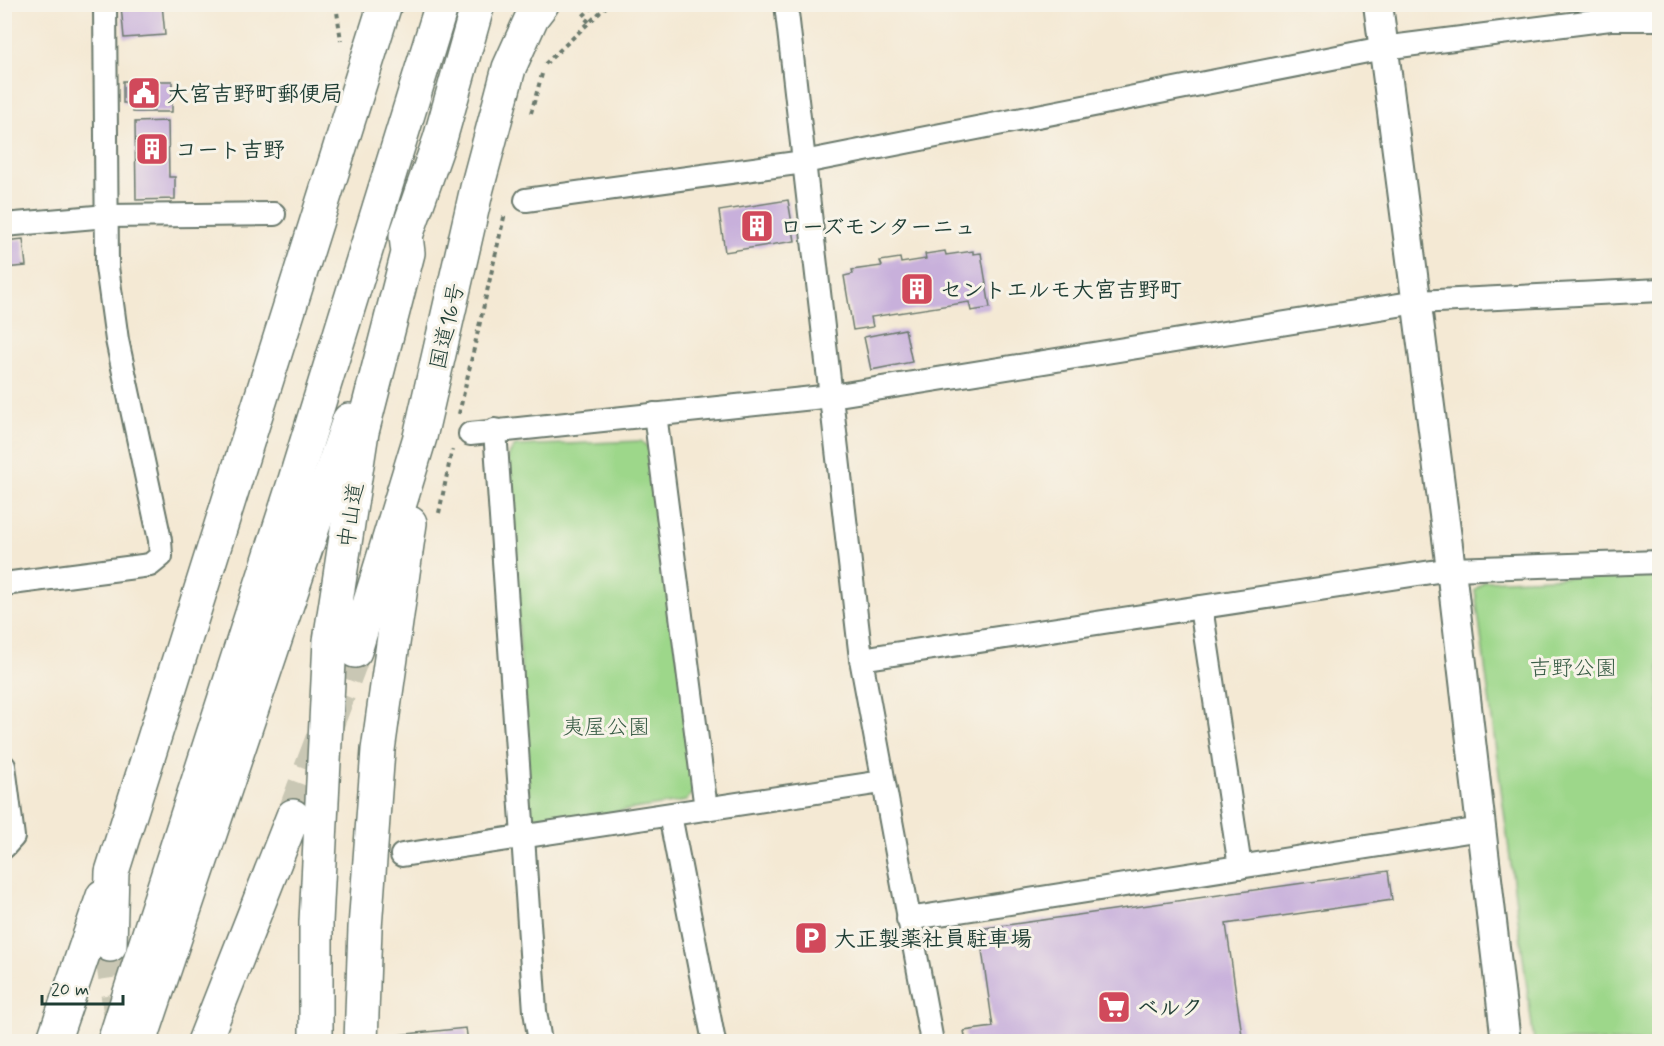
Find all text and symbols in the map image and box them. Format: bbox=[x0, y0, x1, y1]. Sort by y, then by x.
public building icon: 大宮吉野町郵便局 bbox=[126, 75, 162, 111]
place label: 大宮吉野町郵便局 bbox=[167, 81, 343, 109]
building icon: コート吉野 bbox=[134, 131, 170, 167]
place label: コート吉野 bbox=[175, 137, 285, 165]
building icon: ローズモンターニュ bbox=[739, 208, 775, 244]
place label: ローズモンターニュ bbox=[780, 214, 976, 242]
building icon: セントエルモ大宮吉野町 bbox=[899, 271, 935, 307]
place label: セントエルモ大宮吉野町 bbox=[940, 277, 1182, 305]
street label: 国道16号 bbox=[424, 280, 471, 372]
street label: 中山道 bbox=[333, 481, 371, 550]
park label: 吉野公園 bbox=[1529, 655, 1617, 683]
park label: 夷屋公園 bbox=[562, 714, 650, 742]
parking icon: 大正製薬社員駐車場 bbox=[793, 920, 829, 956]
place label: 大正製薬社員駐車場 bbox=[834, 926, 1032, 954]
scale bar bbox=[42, 968, 123, 1006]
text: 20 m bbox=[51, 978, 89, 1002]
supermarket icon: ベルク bbox=[1096, 989, 1132, 1025]
place label: ベルク bbox=[1137, 995, 1203, 1023]

